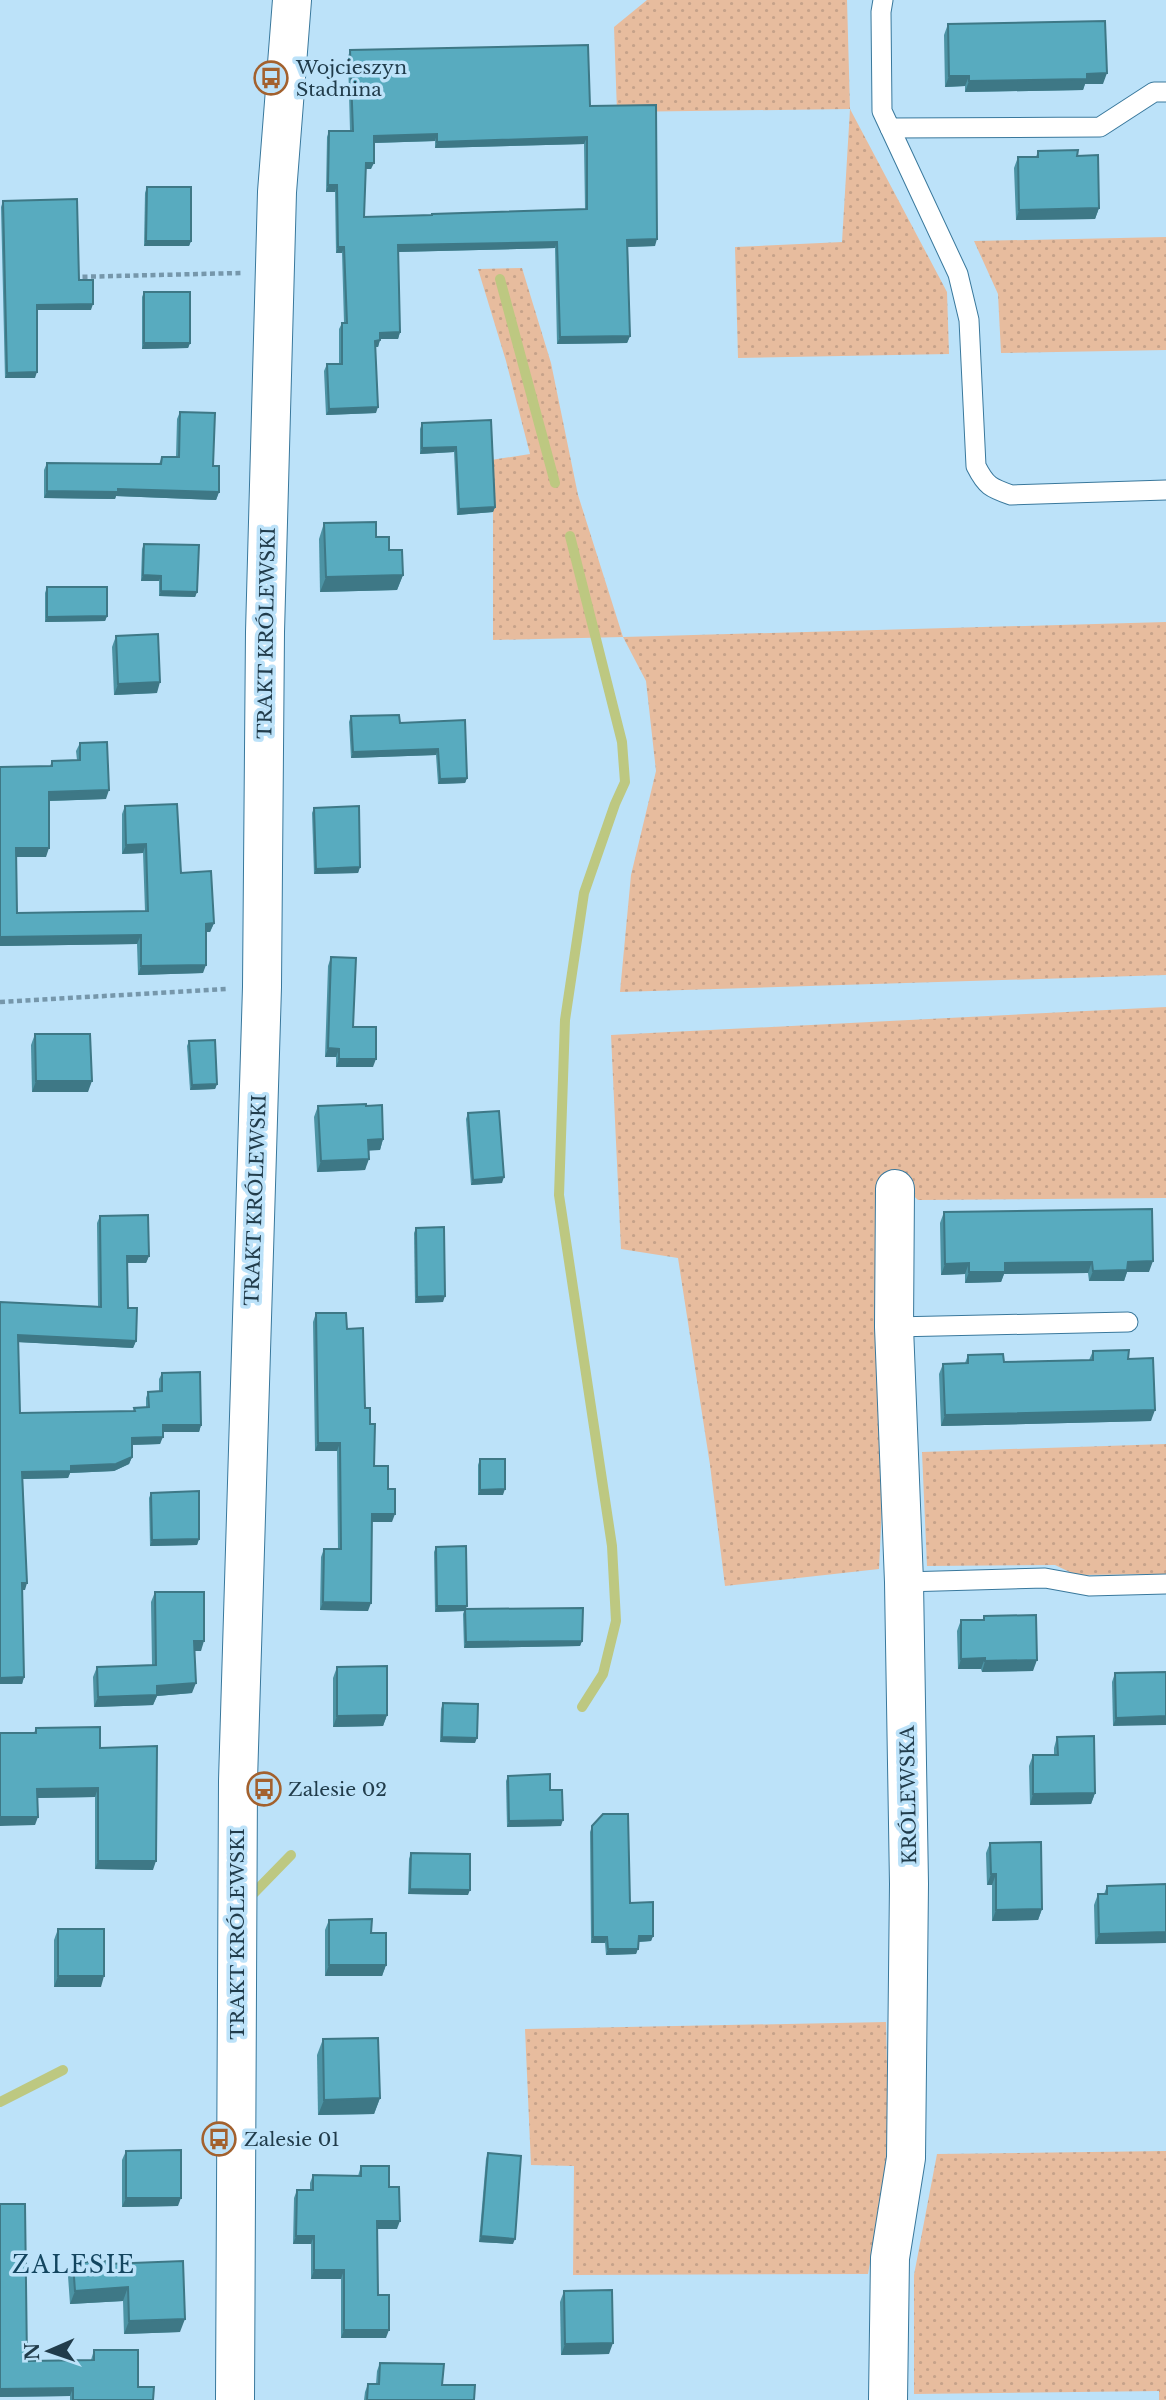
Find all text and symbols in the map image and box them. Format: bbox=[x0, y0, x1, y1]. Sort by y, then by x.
place label: Wojcieszyn Stadnina bbox=[295, 56, 407, 101]
bus stop icon: Wojcieszyn Stadnina bbox=[252, 59, 290, 97]
street label: TRAKT KRÓLEWSKI bbox=[253, 527, 280, 739]
street label: TRAKT KRÓLEWSKI bbox=[240, 1094, 271, 1306]
street label: KRÓLEWSKA bbox=[896, 1725, 921, 1864]
bus stop icon: Zalesie 02 bbox=[245, 1770, 283, 1808]
place label: Zalesie 02 bbox=[288, 1778, 387, 1801]
street label: TRAKT KRÓLEWSKI bbox=[226, 1828, 249, 2040]
bus stop icon: Zalesie 01 bbox=[200, 2120, 238, 2158]
place label: Zalesie 01 bbox=[244, 2128, 340, 2151]
district label: ZALESIE bbox=[12, 2251, 136, 2279]
north arrow bbox=[14, 2316, 84, 2386]
text: N bbox=[21, 2342, 44, 2361]

